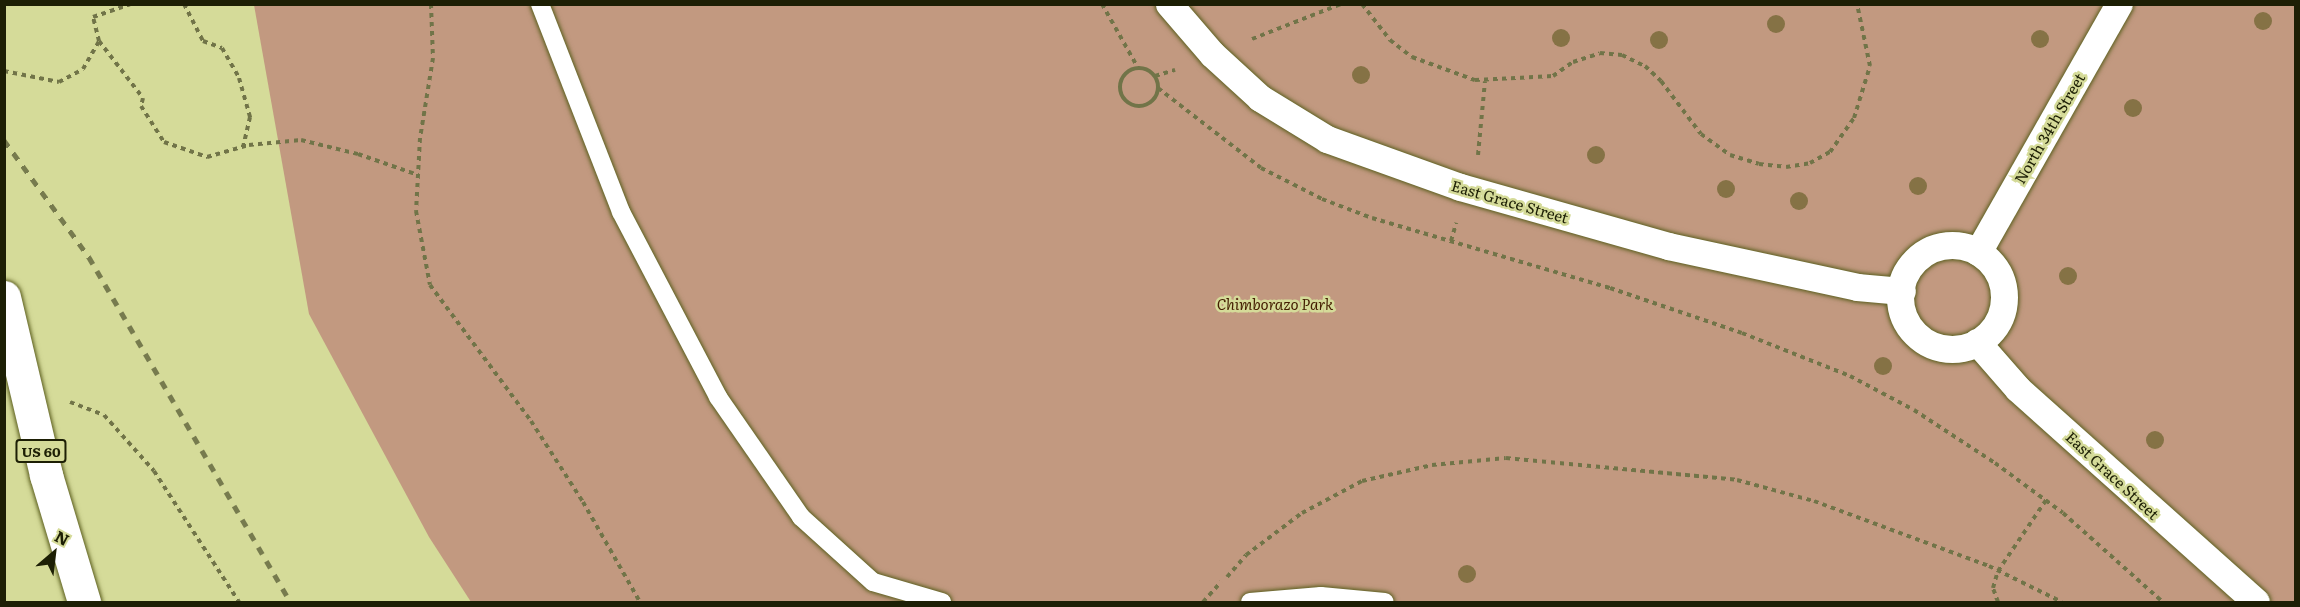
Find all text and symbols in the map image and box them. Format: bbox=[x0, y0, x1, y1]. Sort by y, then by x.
street label: North 34th Street bbox=[2010, 69, 2088, 187]
street label: East Grace Street bbox=[1450, 176, 1570, 226]
park label: Chimborazo Park bbox=[1217, 295, 1333, 313]
street label: East Grace Street bbox=[2063, 427, 2163, 523]
road number: US 60 bbox=[14, 440, 68, 462]
north arrow bbox=[24, 523, 84, 583]
text: N bbox=[51, 523, 74, 551]

